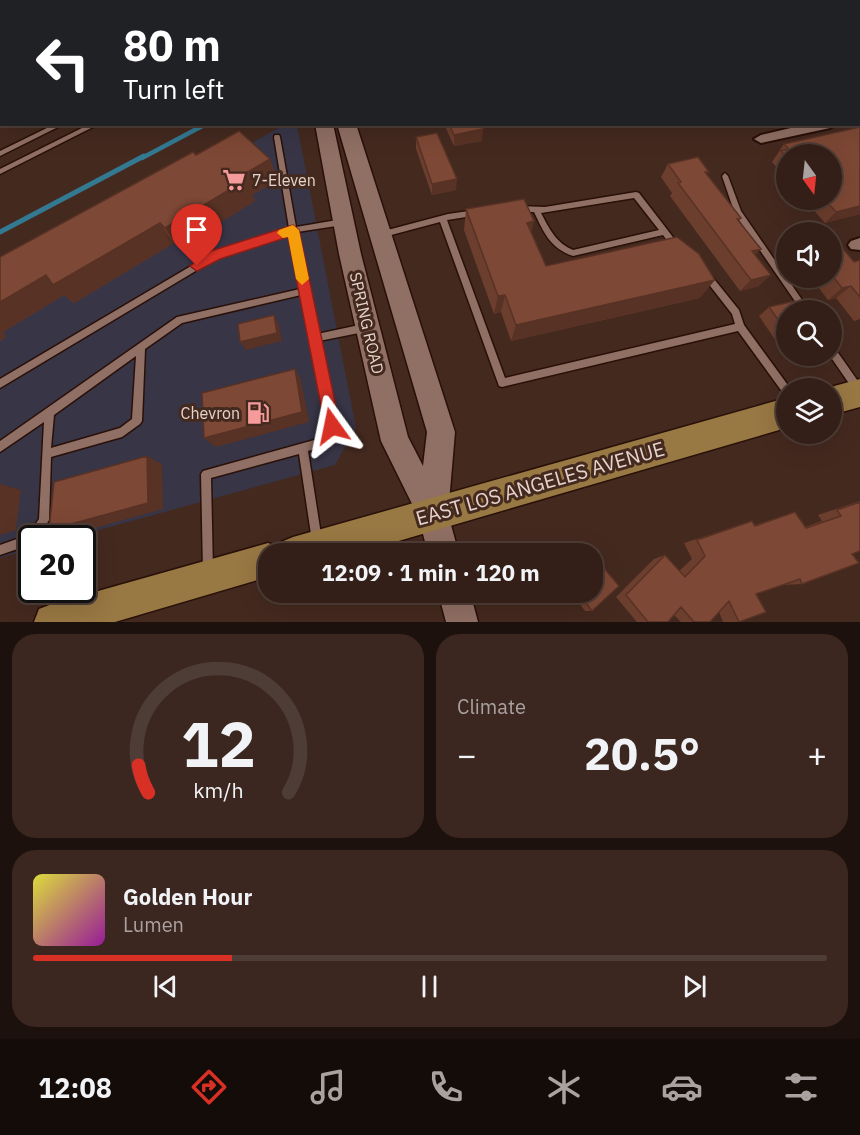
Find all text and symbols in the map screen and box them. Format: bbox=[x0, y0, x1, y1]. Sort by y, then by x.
text: 80 m bbox=[123, 18, 221, 73]
icon: left bbox=[24, 24, 102, 102]
text: Turn left bbox=[123, 71, 224, 106]
north arrow bbox=[776, 144, 842, 210]
map controls bbox=[776, 144, 842, 444]
supermarket icon: 7-Eleven bbox=[221, 167, 247, 193]
place label: 7-Eleven bbox=[252, 170, 316, 190]
pin bbox=[171, 204, 222, 266]
icon: arrive bbox=[180, 213, 213, 246]
button: sound bbox=[776, 222, 842, 288]
street label: SPRING ROAD bbox=[346, 270, 388, 376]
button: search bbox=[776, 300, 842, 366]
button: layers bbox=[776, 378, 842, 444]
position arrow bbox=[300, 394, 364, 458]
fuel station icon: Chevron bbox=[245, 400, 271, 426]
place label: Chevron bbox=[181, 403, 240, 423]
street label: EAST LOS ANGELES AVENUE bbox=[412, 435, 668, 531]
speed limit sign: 20 bbox=[18, 525, 96, 603]
text: 12:09 · 1 min · 120 m bbox=[321, 558, 540, 587]
text: Climate bbox=[457, 693, 526, 720]
text: 12 bbox=[181, 703, 255, 784]
text: 20.5° bbox=[584, 724, 700, 782]
text: − bbox=[457, 733, 477, 776]
text: + bbox=[807, 733, 827, 776]
text: km/h bbox=[193, 776, 243, 804]
text: Golden Hour bbox=[123, 882, 252, 911]
text: Lumen bbox=[123, 911, 184, 938]
icon: previous bbox=[149, 970, 182, 1003]
icon: pause bbox=[413, 970, 446, 1003]
icon: next bbox=[678, 970, 711, 1003]
icon: directions bbox=[188, 1066, 230, 1108]
icon: music bbox=[307, 1066, 349, 1108]
icon: phone bbox=[425, 1066, 467, 1108]
icon: climate bbox=[543, 1066, 585, 1108]
icon: car bbox=[661, 1066, 703, 1108]
icon: filters bbox=[780, 1066, 822, 1108]
text: 12:08 bbox=[38, 1070, 112, 1105]

